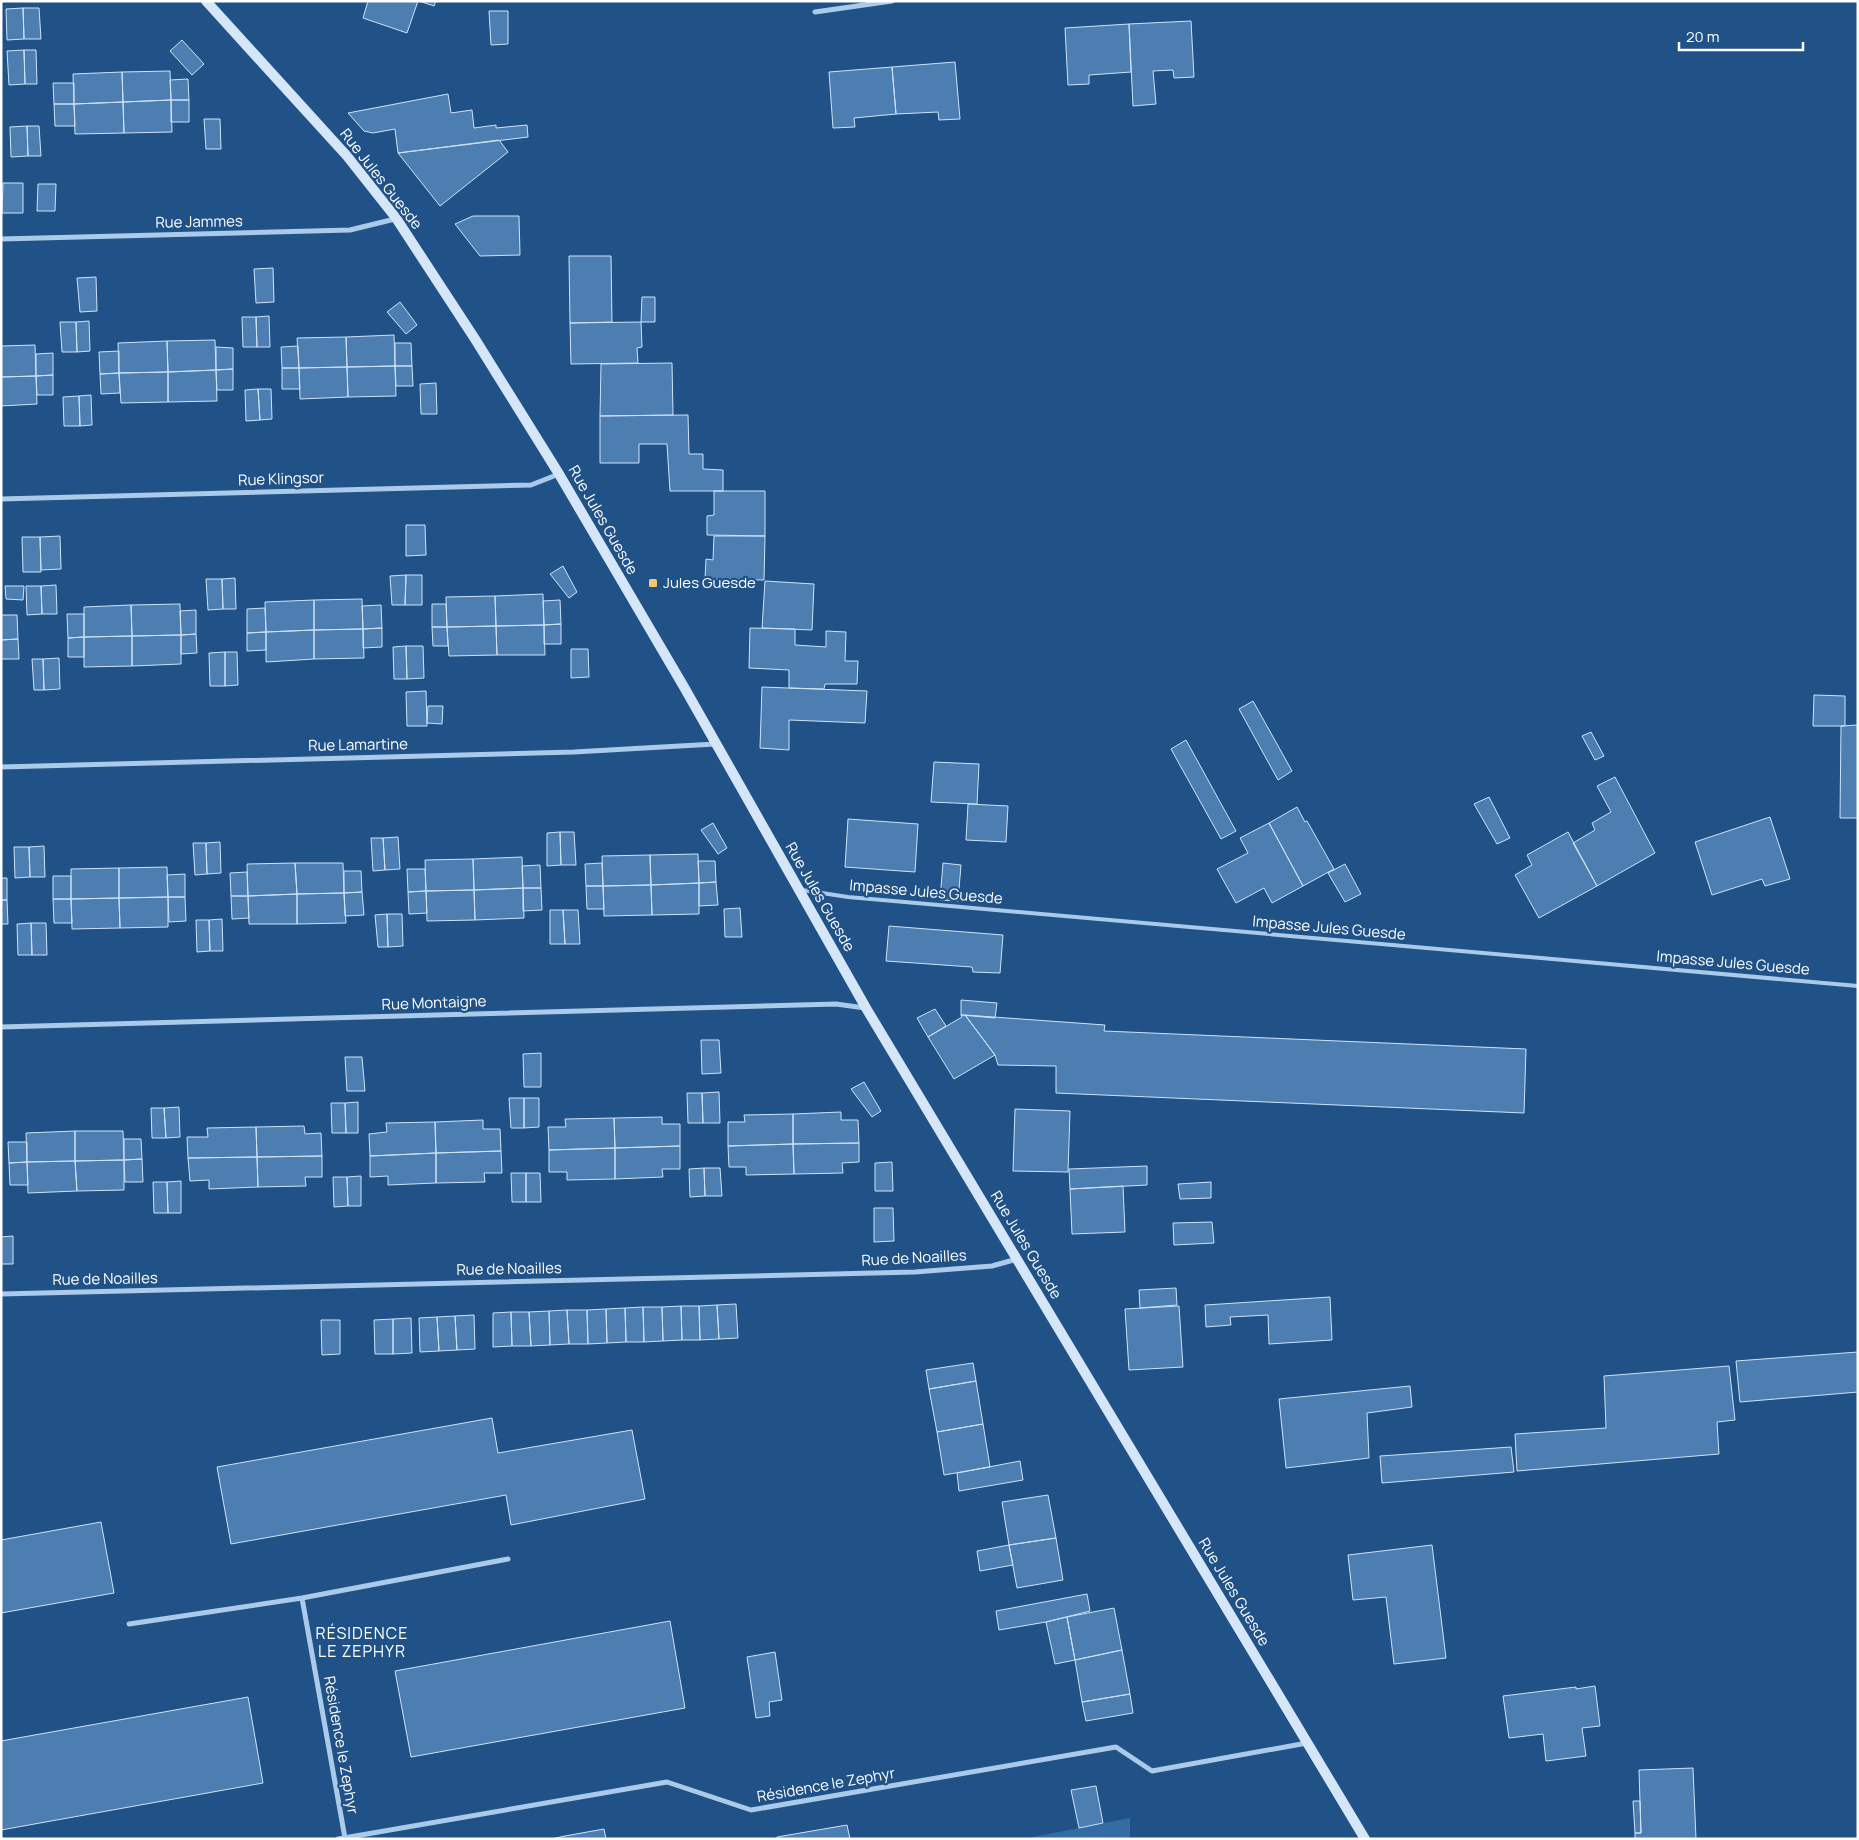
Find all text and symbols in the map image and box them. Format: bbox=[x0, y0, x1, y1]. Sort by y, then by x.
scale bar bbox=[1679, 20, 1803, 52]
text: 20 m bbox=[1686, 26, 1719, 47]
street label: Rue Jules Guesde bbox=[335, 124, 428, 234]
street label: Rue Jammes bbox=[155, 210, 243, 233]
street label: Rue Jules Guesde bbox=[564, 461, 643, 578]
street label: Rue Klingsor bbox=[238, 466, 325, 490]
place label: Jules Guesde bbox=[663, 572, 756, 593]
marker: Jules Guesde bbox=[647, 577, 659, 589]
street label: Rue Lamartine bbox=[308, 733, 408, 756]
street label: Rue Jules Guesde bbox=[781, 838, 860, 955]
street label: Impasse Jules Guesde bbox=[849, 874, 1004, 909]
street label: Impasse Jules Guesde bbox=[1252, 910, 1407, 945]
street label: Impasse Jules Guesde bbox=[1656, 945, 1811, 980]
street label: Rue Montaigne bbox=[381, 990, 487, 1015]
street label: Rue Jules Guesde bbox=[986, 1187, 1067, 1303]
street label: Rue de Noailles bbox=[861, 1244, 967, 1271]
street label: Rue de Noailles bbox=[456, 1257, 562, 1280]
street label: Rue de Noailles bbox=[52, 1267, 158, 1290]
street label: Rue Jules Guesde bbox=[1194, 1534, 1275, 1650]
district label: RÉSIDENCE LE ZEPHYR bbox=[316, 1622, 408, 1662]
street label: Résidence le Zephyr bbox=[319, 1674, 364, 1816]
street label: Résidence le Zephyr bbox=[755, 1762, 897, 1807]

